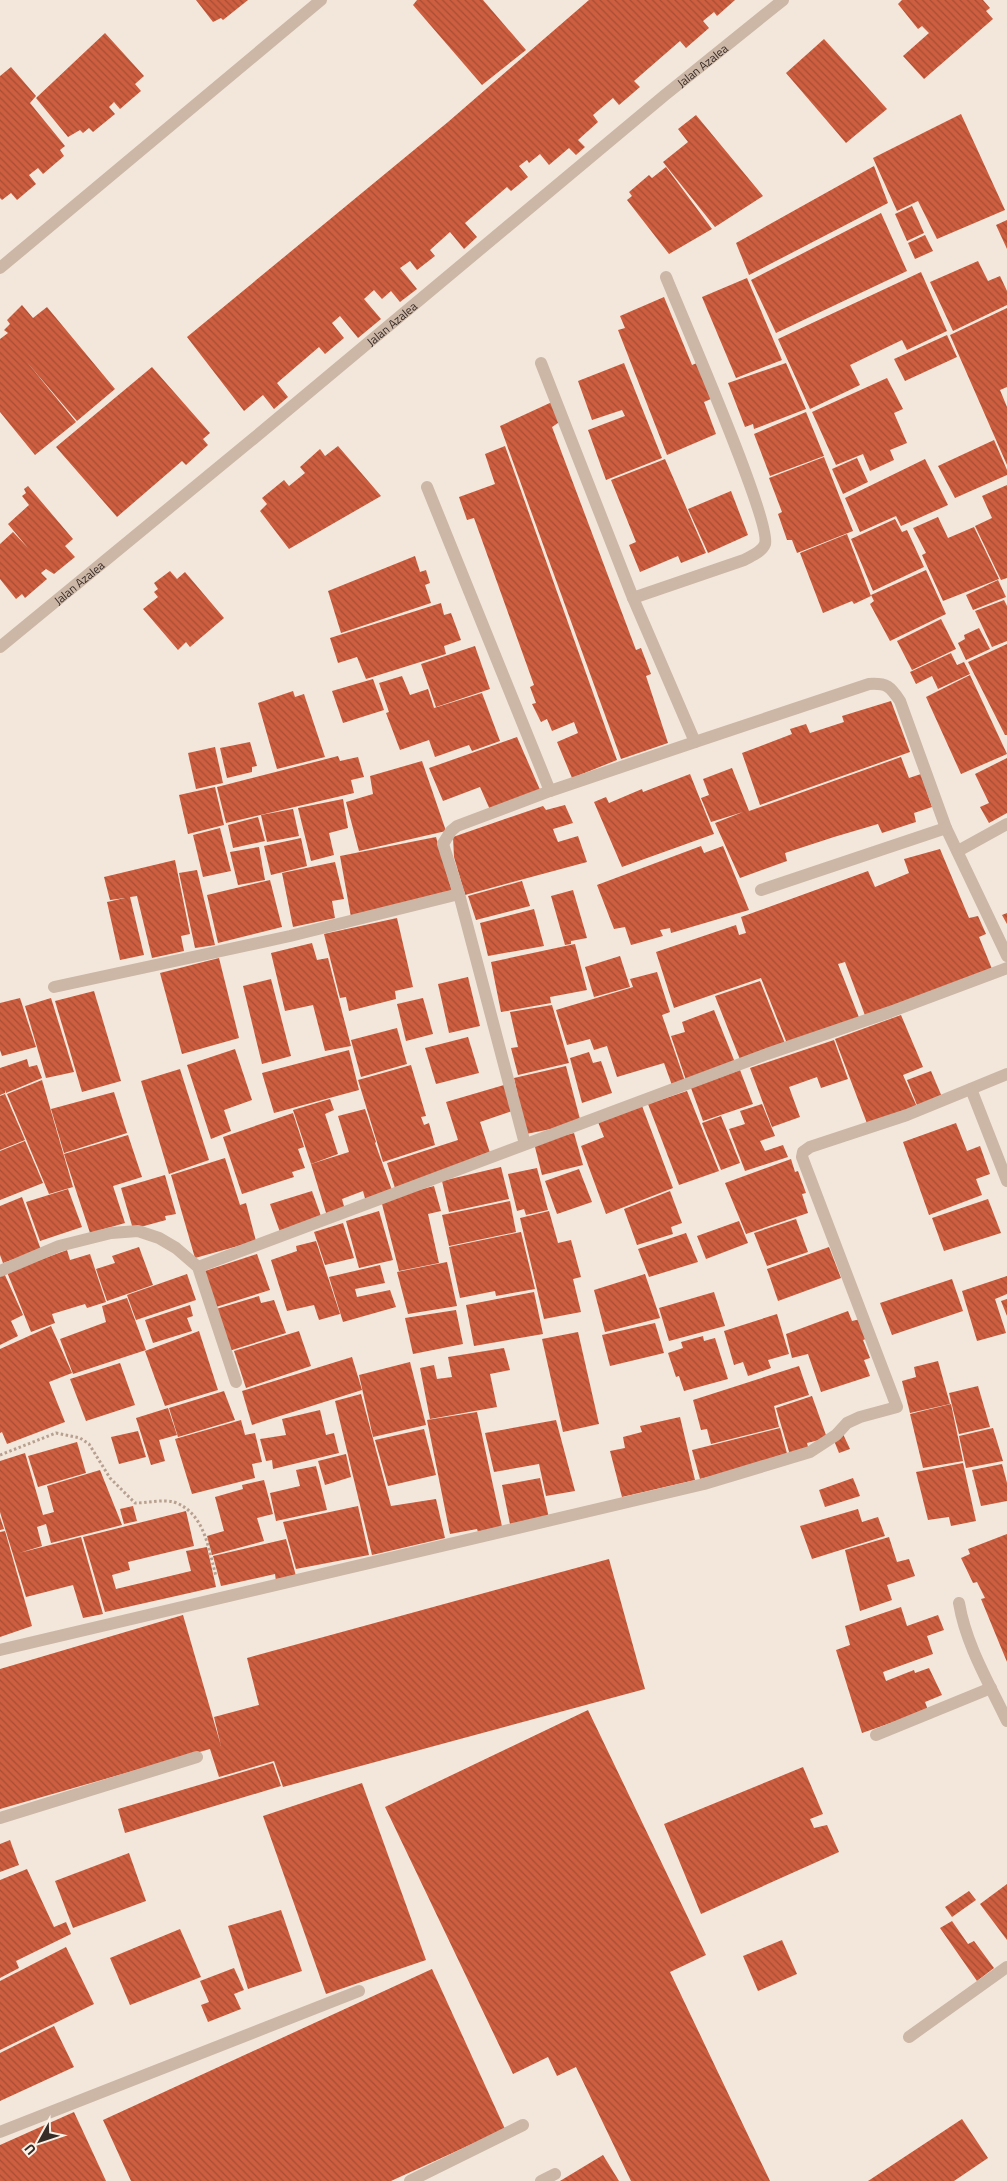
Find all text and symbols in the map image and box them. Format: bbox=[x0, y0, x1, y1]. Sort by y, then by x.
street label: Jalan Azalea bbox=[673, 39, 732, 92]
street label: Jalan Azalea bbox=[362, 297, 421, 350]
street label: Jalan Azalea bbox=[49, 556, 108, 609]
north arrow bbox=[15, 2116, 65, 2166]
text: U bbox=[19, 2139, 41, 2160]

